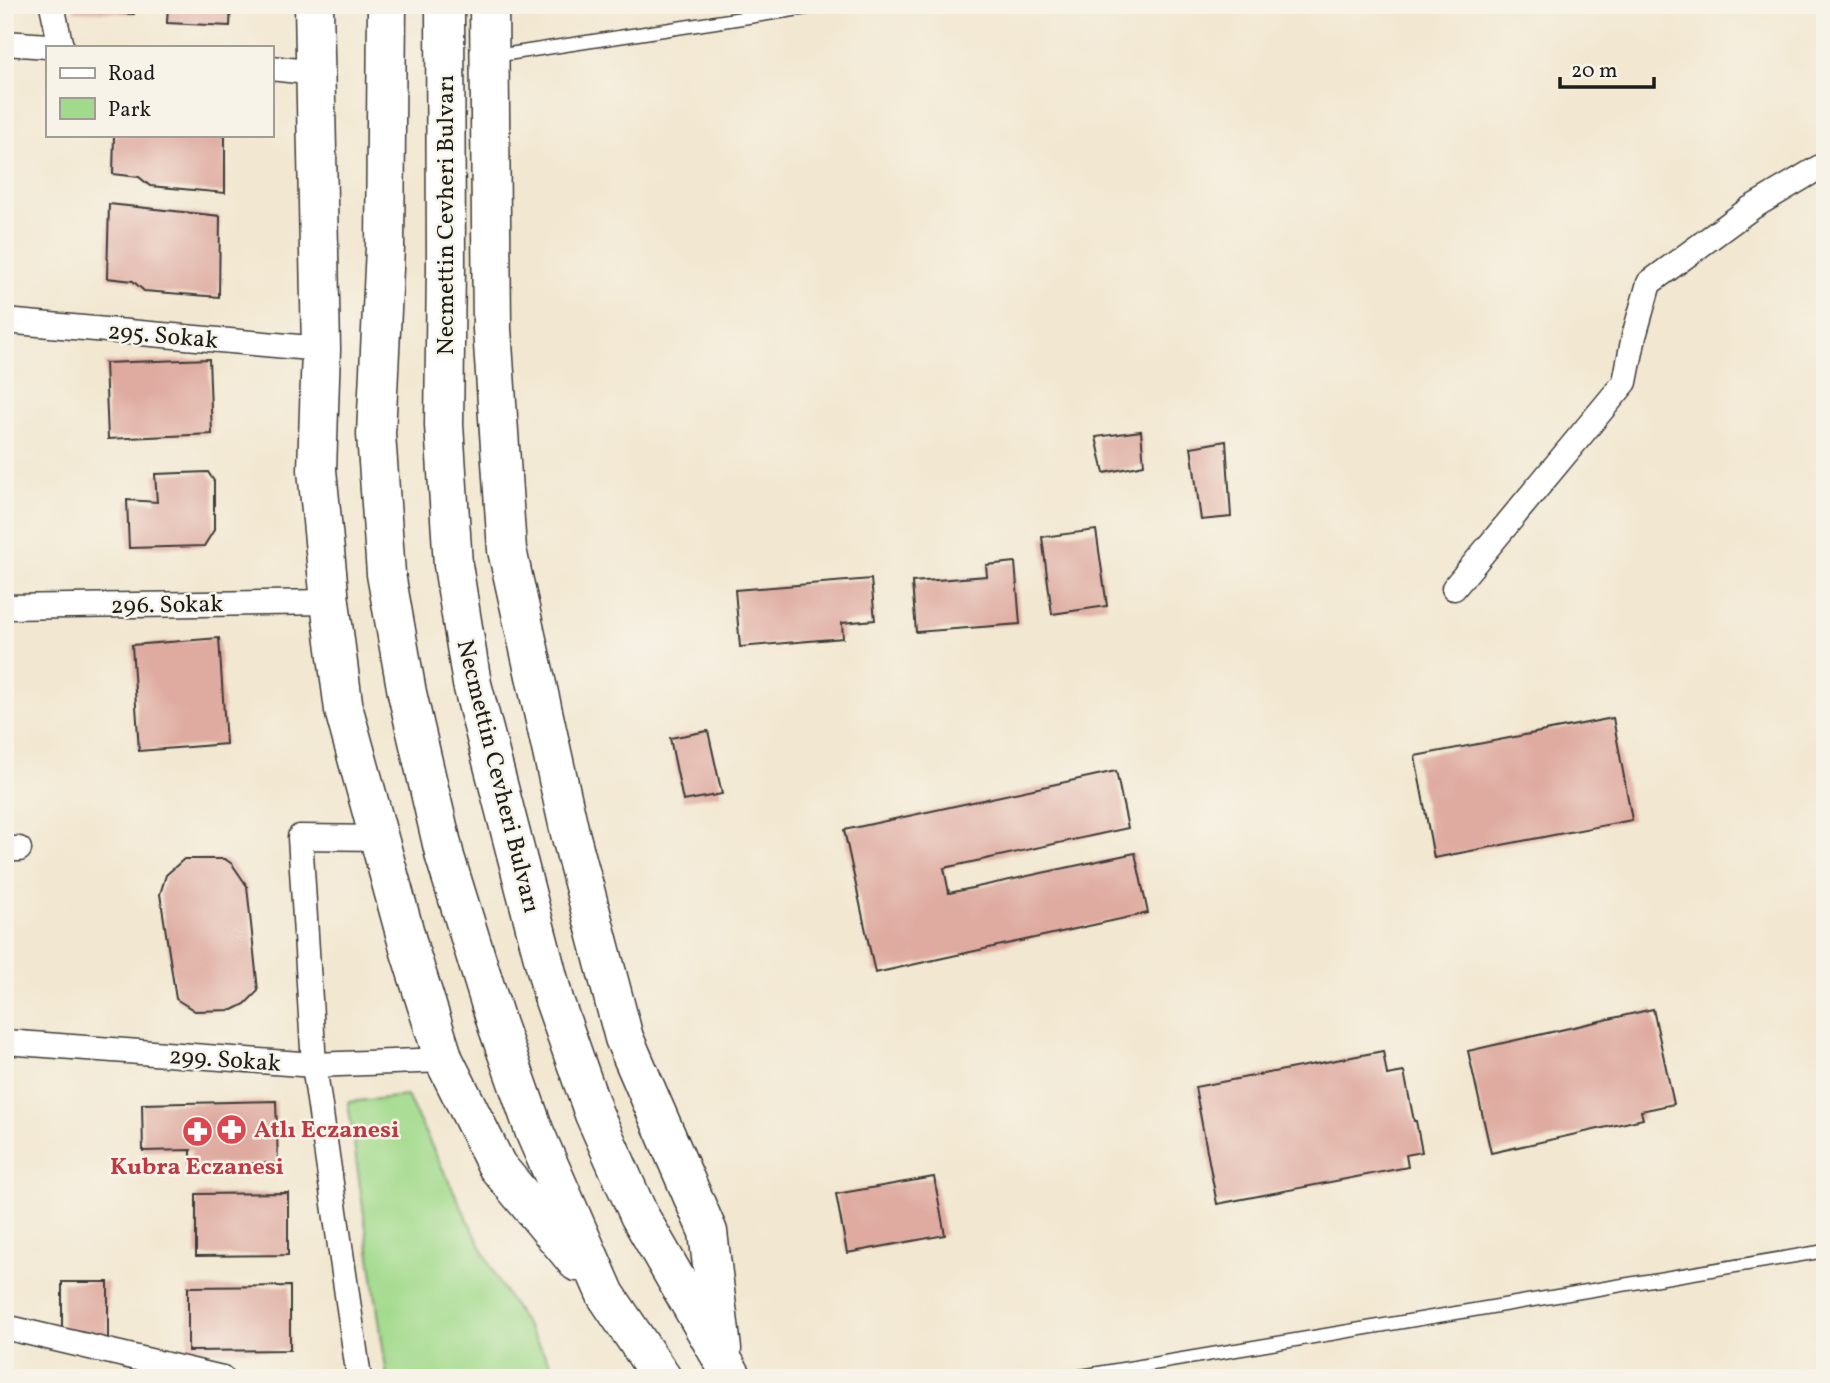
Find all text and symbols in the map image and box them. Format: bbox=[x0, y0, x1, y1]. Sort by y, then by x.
legend bbox=[46, 46, 273, 136]
scale bar bbox=[1560, 46, 1655, 90]
text: 20 m bbox=[1571, 57, 1617, 86]
text: Road bbox=[108, 60, 155, 89]
street label: Necmettin Cevheri Bulvarı bbox=[430, 75, 464, 355]
text: Park bbox=[108, 96, 151, 125]
street label: 295. Sokak bbox=[106, 315, 219, 359]
street label: 296. Sokak bbox=[110, 588, 224, 624]
street label: Necmettin Cevheri Bulvarı bbox=[447, 636, 547, 917]
street label: 299. Sokak bbox=[168, 1040, 282, 1082]
pharmacy icon: Atlı Eczanesi bbox=[214, 1112, 248, 1146]
place label: Atlı Eczanesi bbox=[254, 1114, 399, 1148]
pharmacy icon: Kubra Eczanesi bbox=[180, 1115, 214, 1149]
place label: Kubra Eczanesi bbox=[110, 1151, 284, 1185]

